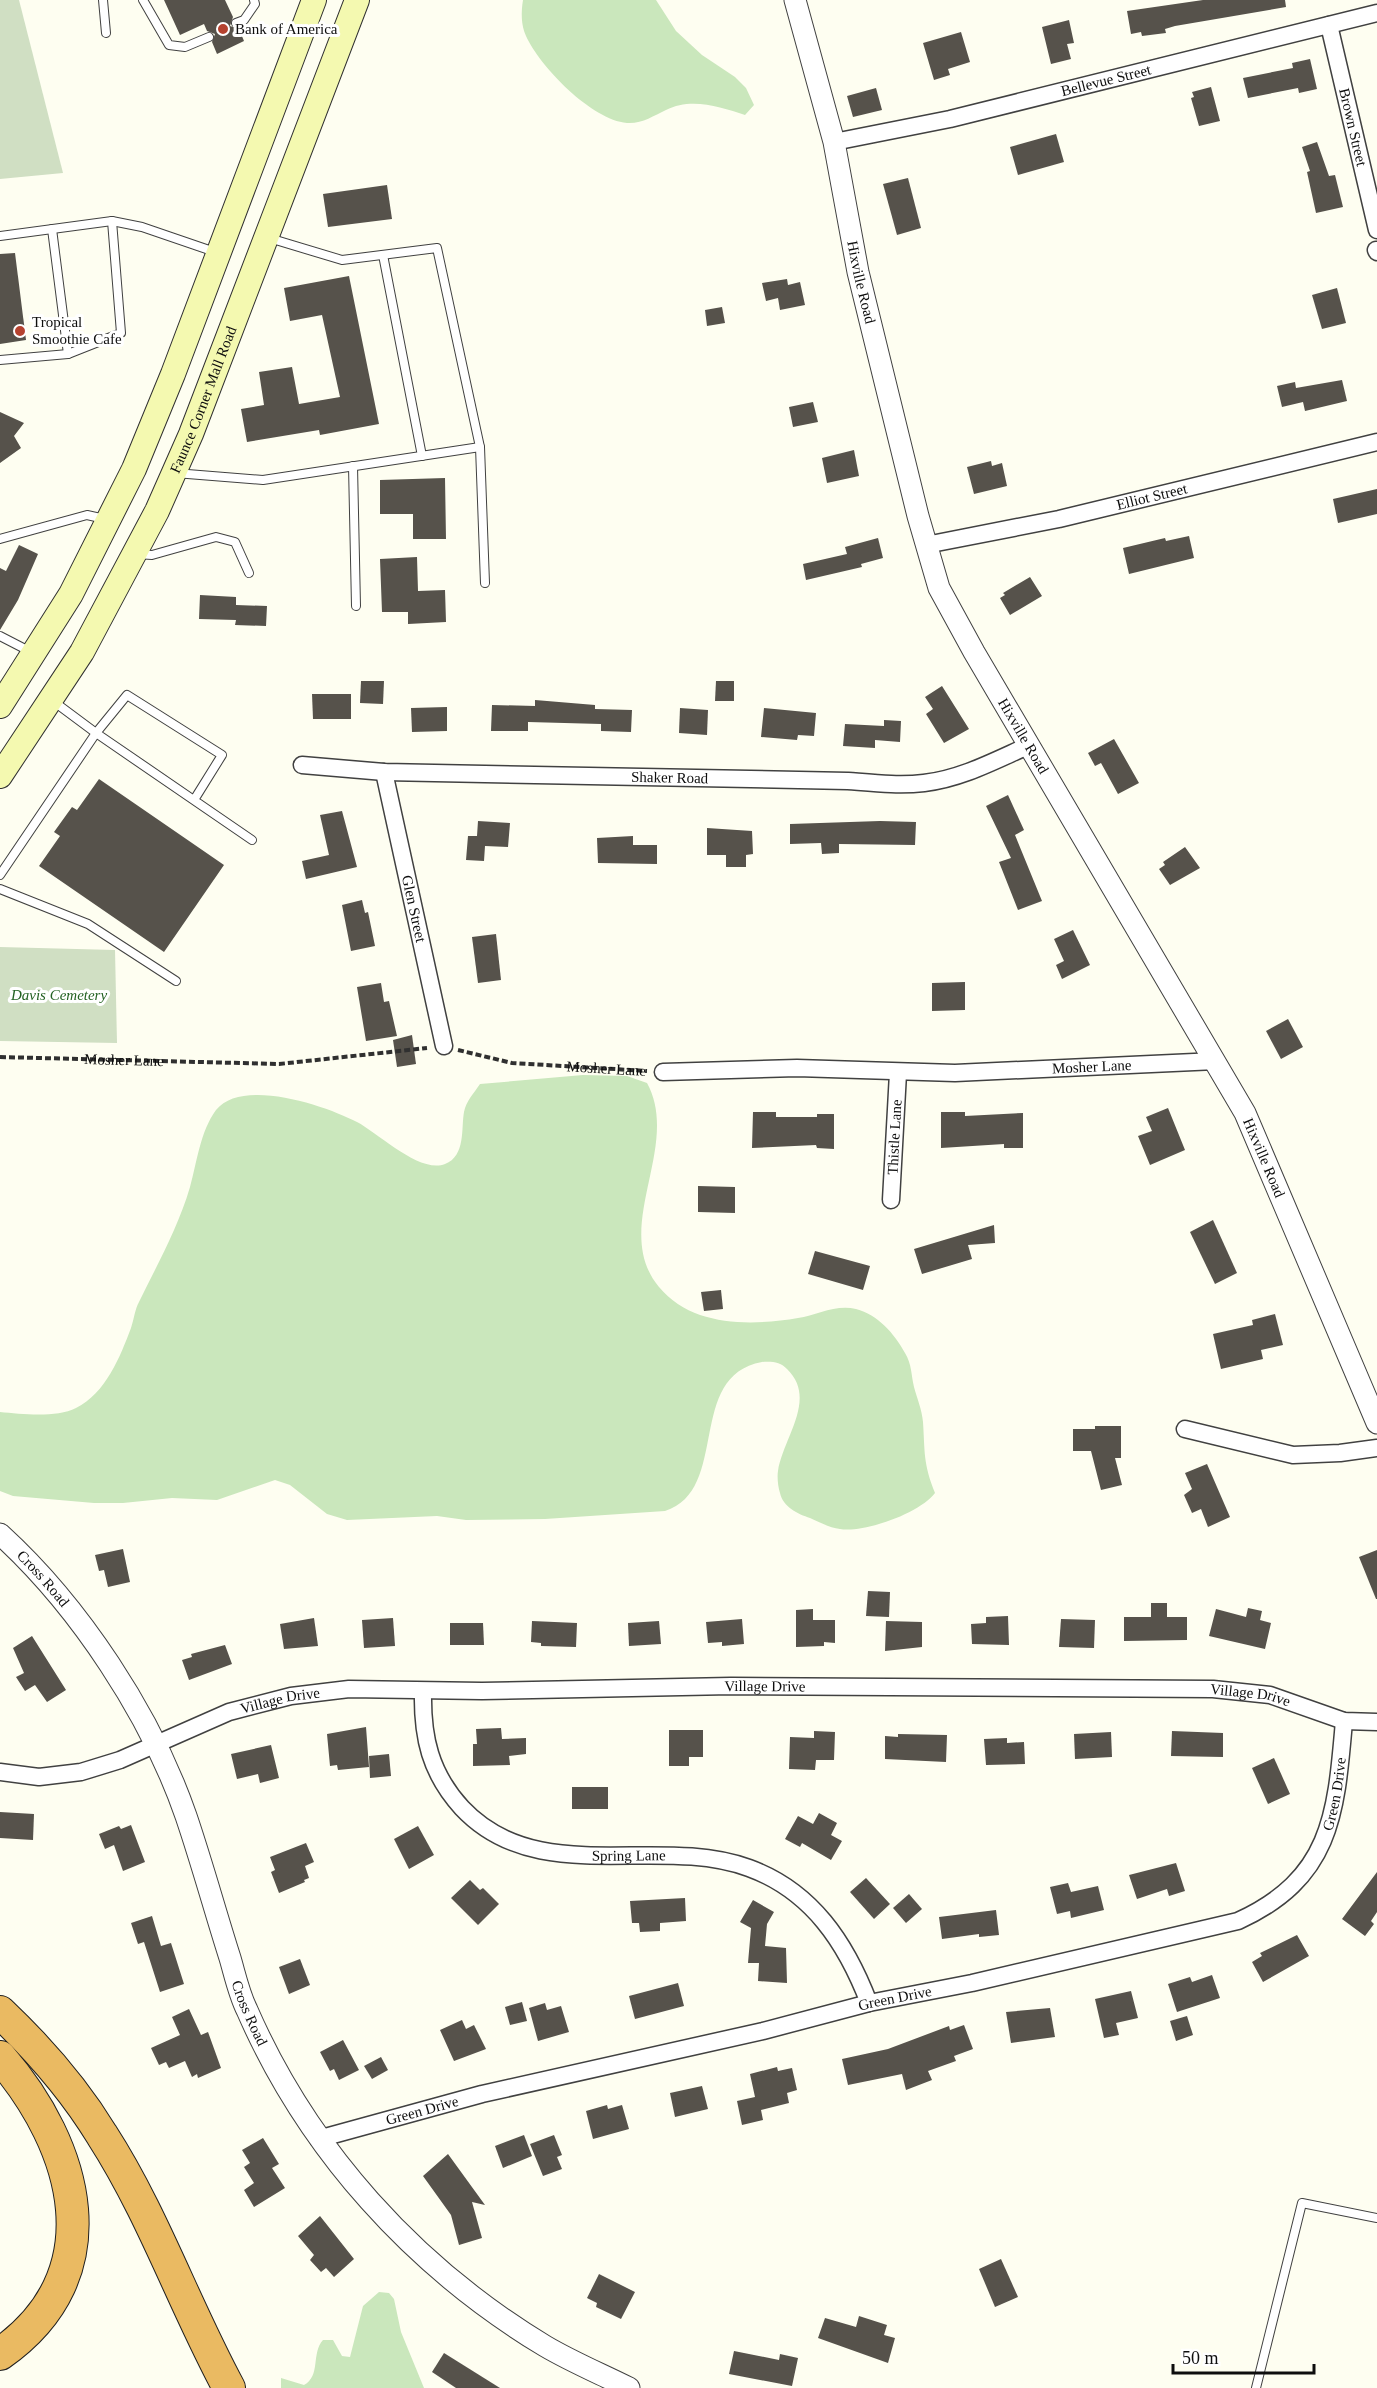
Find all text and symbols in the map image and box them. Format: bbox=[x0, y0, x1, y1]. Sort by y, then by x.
place label: Bank of America bbox=[235, 21, 338, 37]
marker: Bank of America bbox=[216, 22, 230, 36]
street label: Bellevue Street bbox=[1059, 61, 1153, 99]
street label: Brown Street bbox=[1336, 87, 1370, 169]
street label: Hixville Road bbox=[844, 239, 879, 326]
place label: Tropical Smoothie Cafe bbox=[32, 314, 122, 347]
marker: Tropical Smoothie Cafe bbox=[13, 324, 27, 338]
street label: Faunce Corner Mall Road bbox=[167, 324, 240, 475]
street label: Elliot Street bbox=[1115, 480, 1190, 513]
street label: Hixville Road bbox=[995, 695, 1052, 777]
street label: Shaker Road bbox=[631, 769, 709, 786]
street label: Glen Street bbox=[399, 874, 429, 944]
park label: Davis Cemetery bbox=[10, 987, 107, 1003]
street label: Mosher Lane bbox=[84, 1051, 164, 1069]
street label: Mosher Lane bbox=[1052, 1057, 1132, 1077]
street label: Mosher Lane bbox=[566, 1058, 647, 1079]
street label: Thistle Lane bbox=[884, 1099, 905, 1175]
street label: Hixville Road bbox=[1240, 1116, 1288, 1200]
street label: Cross Road bbox=[14, 1547, 73, 1610]
street label: Village Drive bbox=[724, 1678, 806, 1694]
street label: Village Drive bbox=[1210, 1681, 1293, 1710]
street label: Village Drive bbox=[238, 1685, 321, 1717]
street label: Green Drive bbox=[1319, 1756, 1349, 1833]
street label: Spring Lane bbox=[592, 1847, 666, 1864]
street label: Cross Road bbox=[229, 1978, 271, 2049]
street label: Green Drive bbox=[856, 1983, 933, 2014]
street label: Green Drive bbox=[384, 2093, 461, 2128]
scale bar bbox=[1173, 2337, 1314, 2375]
text: 50 m bbox=[1182, 2348, 1219, 2368]

